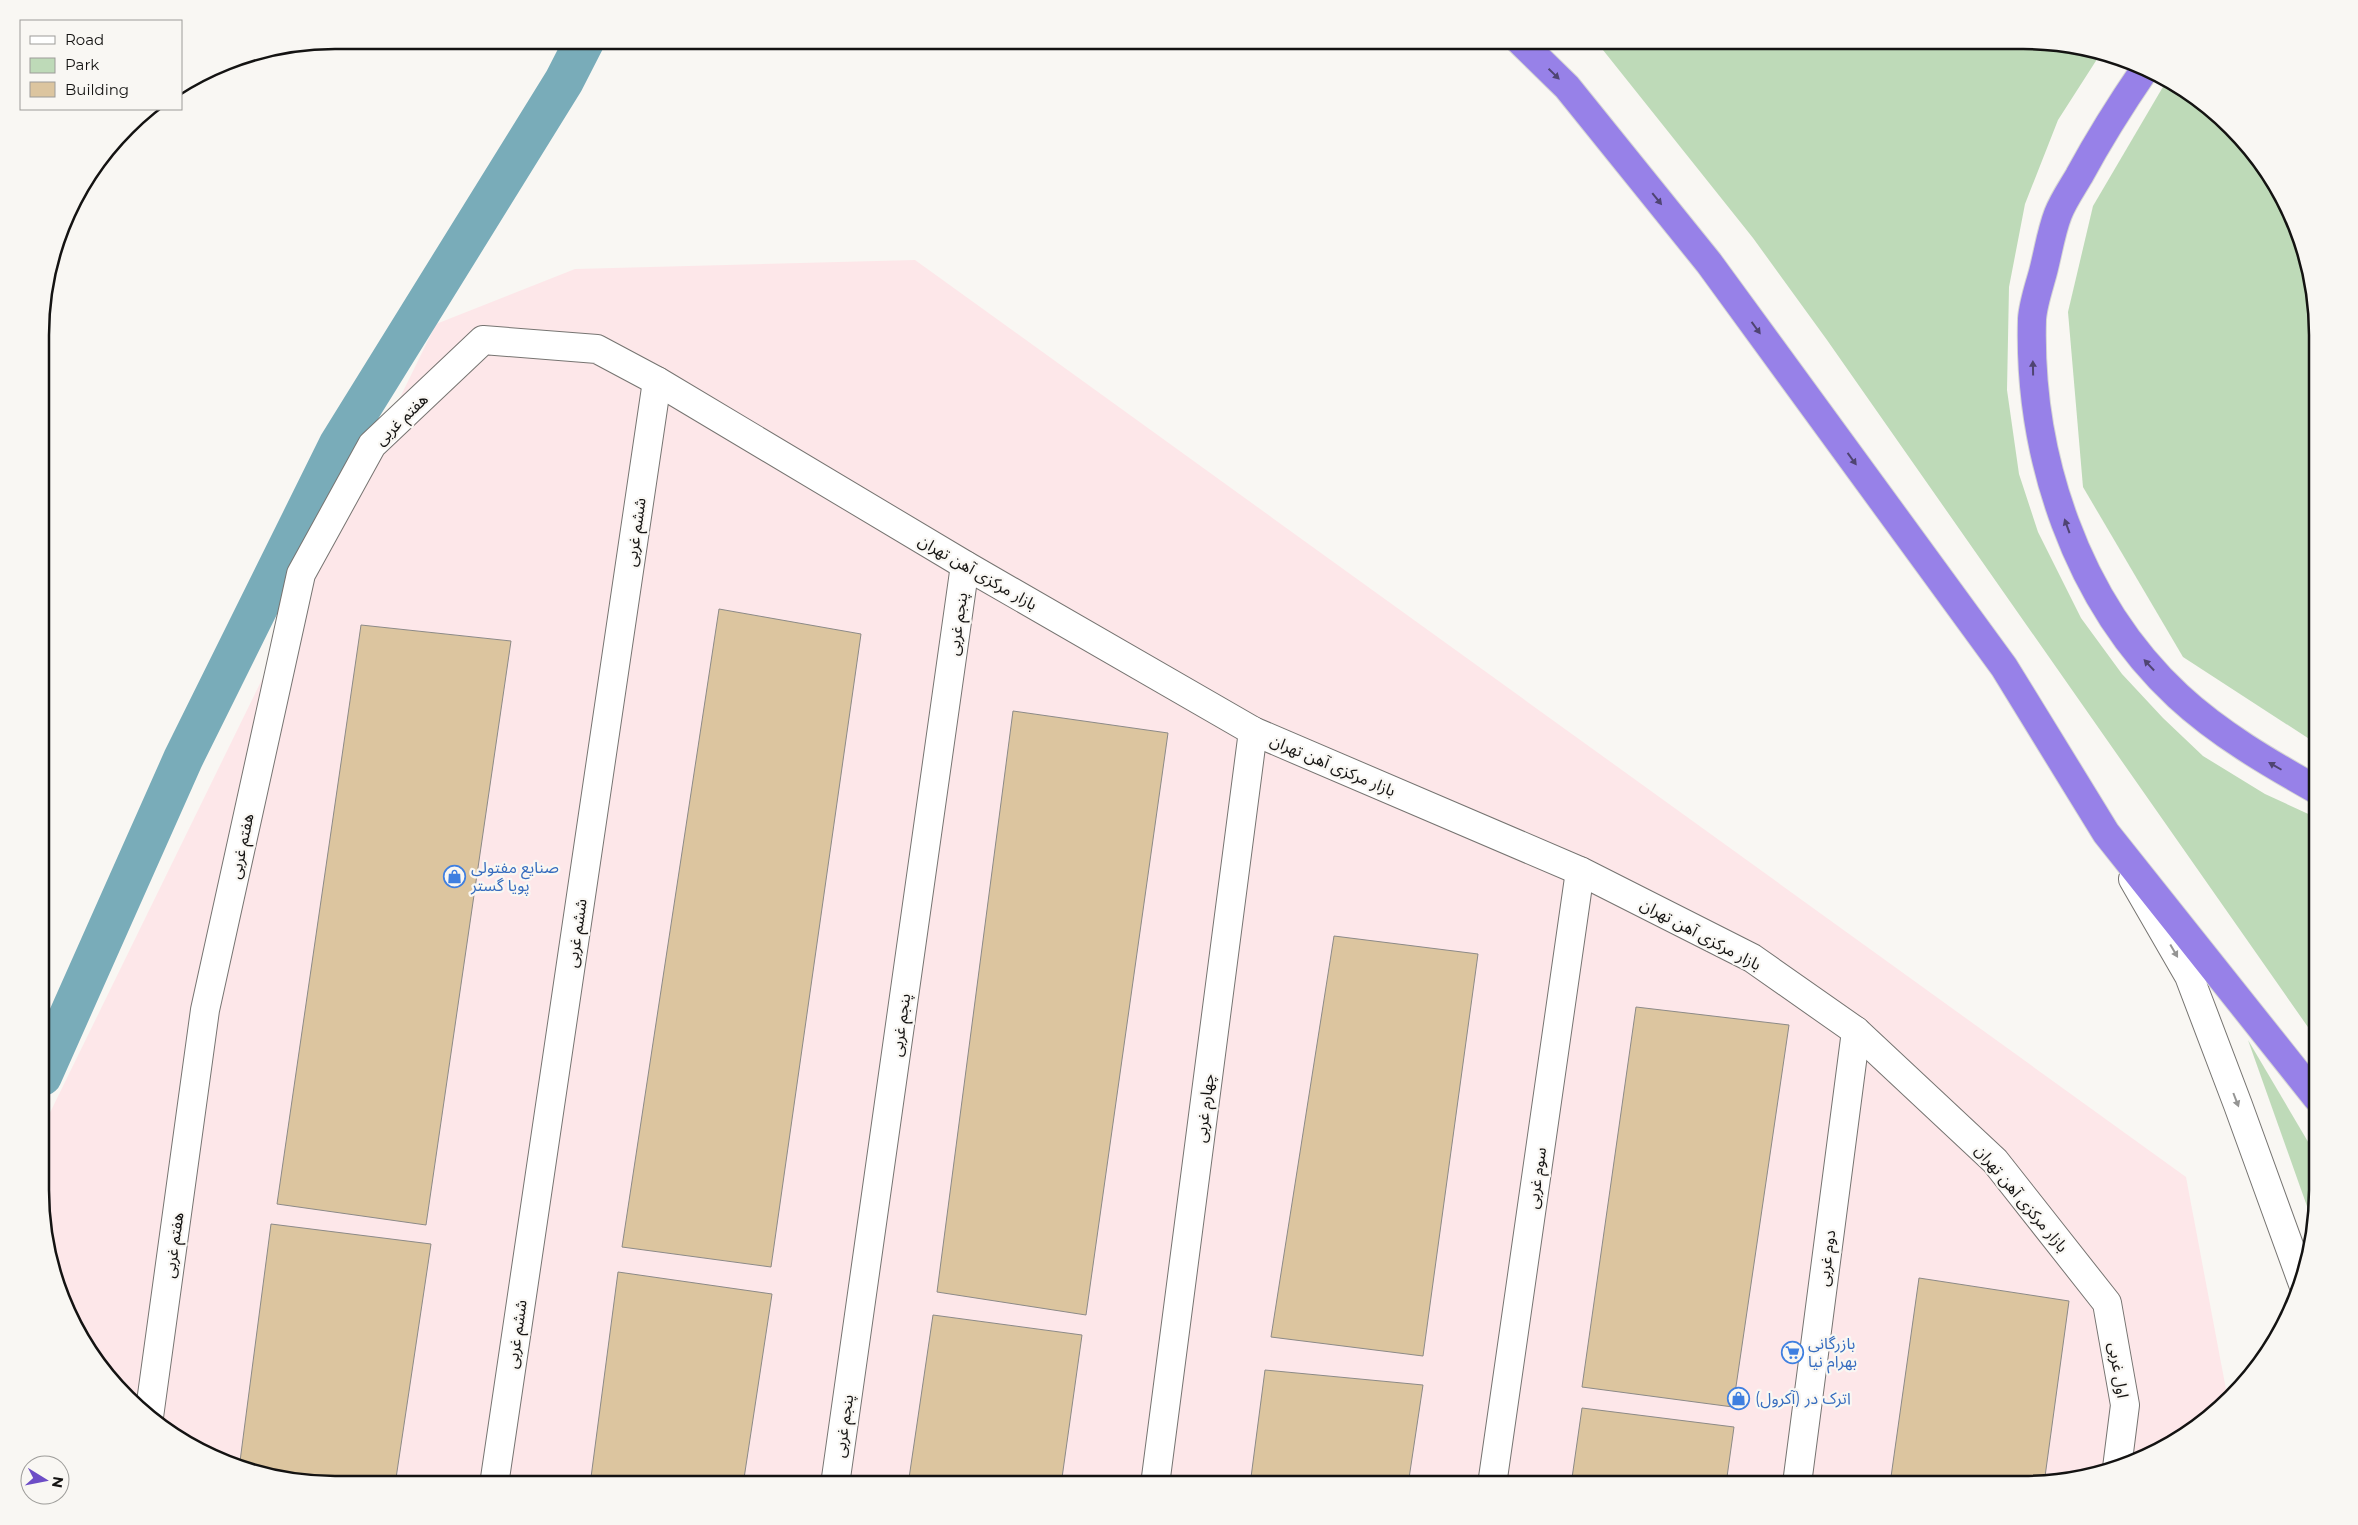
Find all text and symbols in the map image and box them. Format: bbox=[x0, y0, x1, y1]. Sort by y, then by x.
legend bbox=[20, 20, 182, 110]
text: Road bbox=[65, 30, 104, 49]
text: Park bbox=[65, 55, 99, 74]
one-way arrow bbox=[1548, 68, 1560, 80]
text: Building bbox=[65, 80, 129, 99]
one-way arrow bbox=[1652, 192, 1663, 205]
one-way arrow bbox=[1751, 321, 1761, 335]
one-way arrow bbox=[2029, 360, 2037, 376]
street label: هفتم غربی bbox=[371, 390, 434, 451]
one-way arrow bbox=[1847, 452, 1857, 466]
street label: ششم غربی bbox=[621, 496, 653, 568]
one-way arrow bbox=[2063, 518, 2070, 533]
street label: بازار مرکزی آهن تهران bbox=[915, 531, 1041, 614]
street label: پنجم غربی bbox=[944, 591, 974, 657]
one-way arrow bbox=[2143, 659, 2155, 671]
street label: بازار مرکزی آهن تهران bbox=[1267, 731, 1398, 800]
one-way arrow bbox=[2269, 761, 2282, 770]
street label: هفتم غربی bbox=[225, 812, 261, 881]
place label: صنایع مفتولی پویا گستر bbox=[470, 858, 559, 896]
shop icon: صنایع مفتولی پویا گستر bbox=[443, 864, 467, 888]
street label: بازار مرکزی آهن تهران bbox=[1637, 895, 1764, 974]
street label: ششم غربی bbox=[562, 897, 594, 969]
one-way arrow bbox=[2169, 944, 2178, 957]
street label: پنجم غربی bbox=[887, 992, 917, 1058]
street label: چهارم غربی bbox=[1191, 1072, 1221, 1144]
one-way arrow bbox=[2233, 1093, 2241, 1107]
street label: بازار مرکزی آهن تهران bbox=[1971, 1141, 2072, 1256]
street label: سوم غربی bbox=[1523, 1146, 1553, 1211]
street label: هفتم غربی bbox=[159, 1211, 190, 1280]
street label: دوم غربی bbox=[1814, 1229, 1842, 1288]
street label: ششم غربی bbox=[502, 1298, 534, 1370]
place label: بازرگانی بهرام نیا bbox=[1808, 1334, 1857, 1374]
supermarket icon: بازرگانی بهرام نیا bbox=[1780, 1340, 1804, 1364]
street label: اول غربی bbox=[2104, 1341, 2132, 1400]
shop icon: اترک در (آکرول) bbox=[1727, 1386, 1751, 1410]
place label: اترک در (آکرول) bbox=[1755, 1389, 1851, 1409]
street label: پنجم غربی bbox=[830, 1393, 860, 1459]
north arrow bbox=[20, 1455, 70, 1505]
text: N bbox=[48, 1475, 68, 1489]

